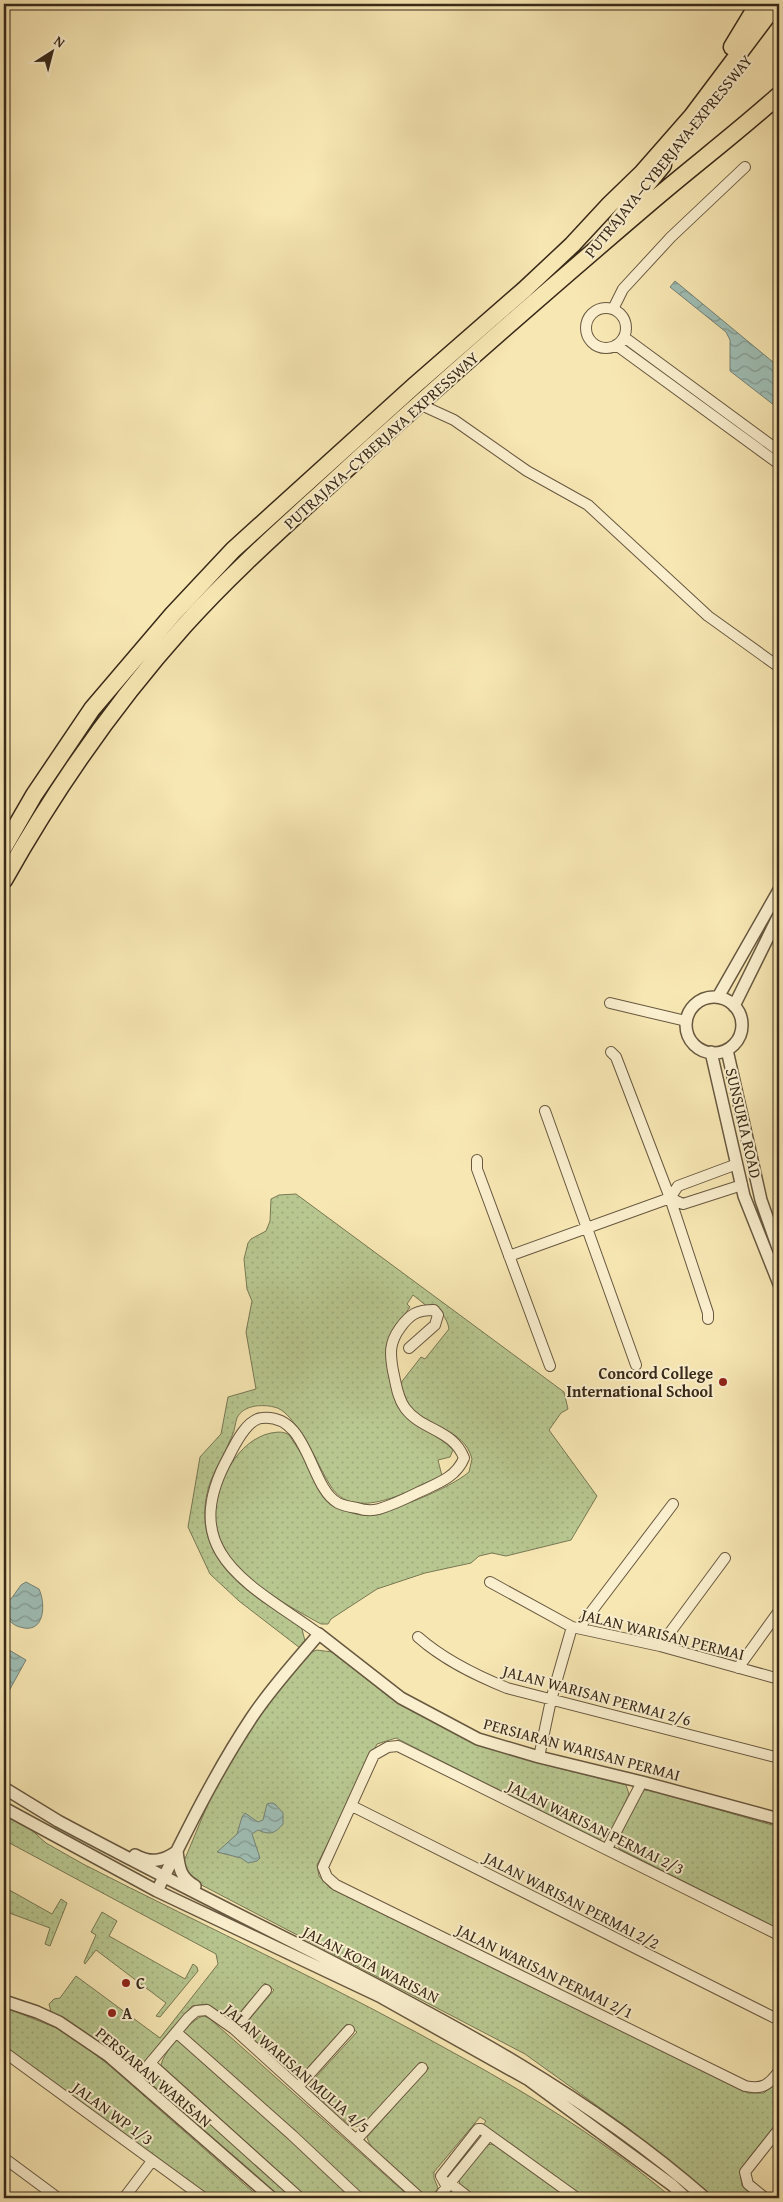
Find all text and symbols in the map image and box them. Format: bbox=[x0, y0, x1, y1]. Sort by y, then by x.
north arrow bbox=[28, 28, 78, 78]
text: N bbox=[50, 31, 70, 53]
street label: PUTRAJAYA–CYBERJAYA EXPRESSWAY bbox=[578, 49, 758, 263]
street label: PUTRAJAYA–CYBERJAYA EXPRESSWAY bbox=[278, 345, 484, 534]
street label: SUNSURIA ROAD bbox=[720, 1066, 768, 1181]
place label: Concord College International School bbox=[567, 1361, 713, 1403]
marker: Concord College International School bbox=[717, 1376, 729, 1388]
street label: JALAN WARISAN PERMAI bbox=[577, 1602, 747, 1666]
street label: JALAN WARISAN PERMAI 2/6 bbox=[498, 1658, 694, 1732]
street label: PERSIARAN WARISAN PERMAI bbox=[481, 1711, 683, 1787]
street label: JALAN WARISAN PERMAI 2/3 bbox=[502, 1773, 688, 1880]
street label: JALAN WARISAN PERMAI 2/2 bbox=[478, 1844, 664, 1955]
street label: JALAN WARISAN PERMAI 2/1 bbox=[451, 1917, 637, 2024]
street label: JALAN KOTA WARISAN bbox=[297, 1918, 444, 2009]
place label: C bbox=[136, 1971, 145, 1995]
marker: C bbox=[120, 1977, 132, 1989]
street label: JALAN WARISAN MULIA 4/5 bbox=[217, 1996, 375, 2138]
place label: A bbox=[122, 2001, 133, 2025]
marker: A bbox=[106, 2007, 118, 2019]
street label: PERSIARAN WARISAN bbox=[91, 2021, 218, 2133]
street label: JALAN WP 1/3 bbox=[66, 2074, 158, 2151]

